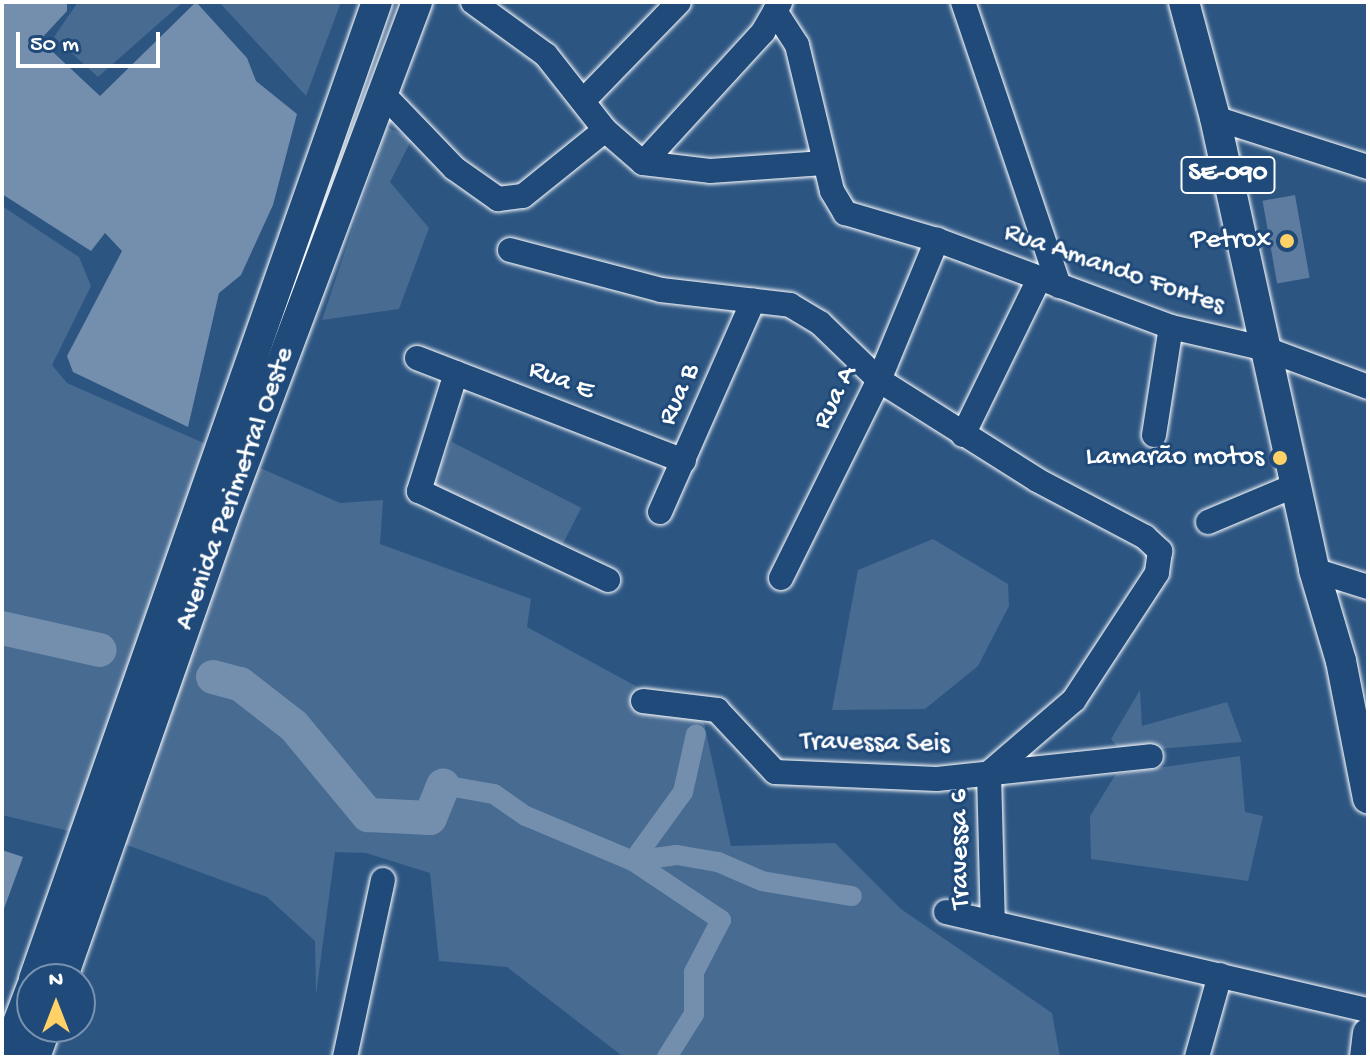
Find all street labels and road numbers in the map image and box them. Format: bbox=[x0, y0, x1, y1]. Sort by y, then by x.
road number: SE-090 bbox=[1180, 153, 1276, 197]
street label: Rua Amando Fontes bbox=[999, 216, 1229, 324]
street label: Avenida Perimetral Oeste bbox=[169, 343, 303, 635]
street label: Rua E bbox=[524, 353, 598, 409]
street label: Rua B bbox=[652, 359, 708, 431]
street label: Rua A bbox=[806, 361, 866, 435]
street label: Travessa Seis bbox=[800, 726, 950, 762]
street label: Travessa 6 bbox=[943, 789, 979, 909]

